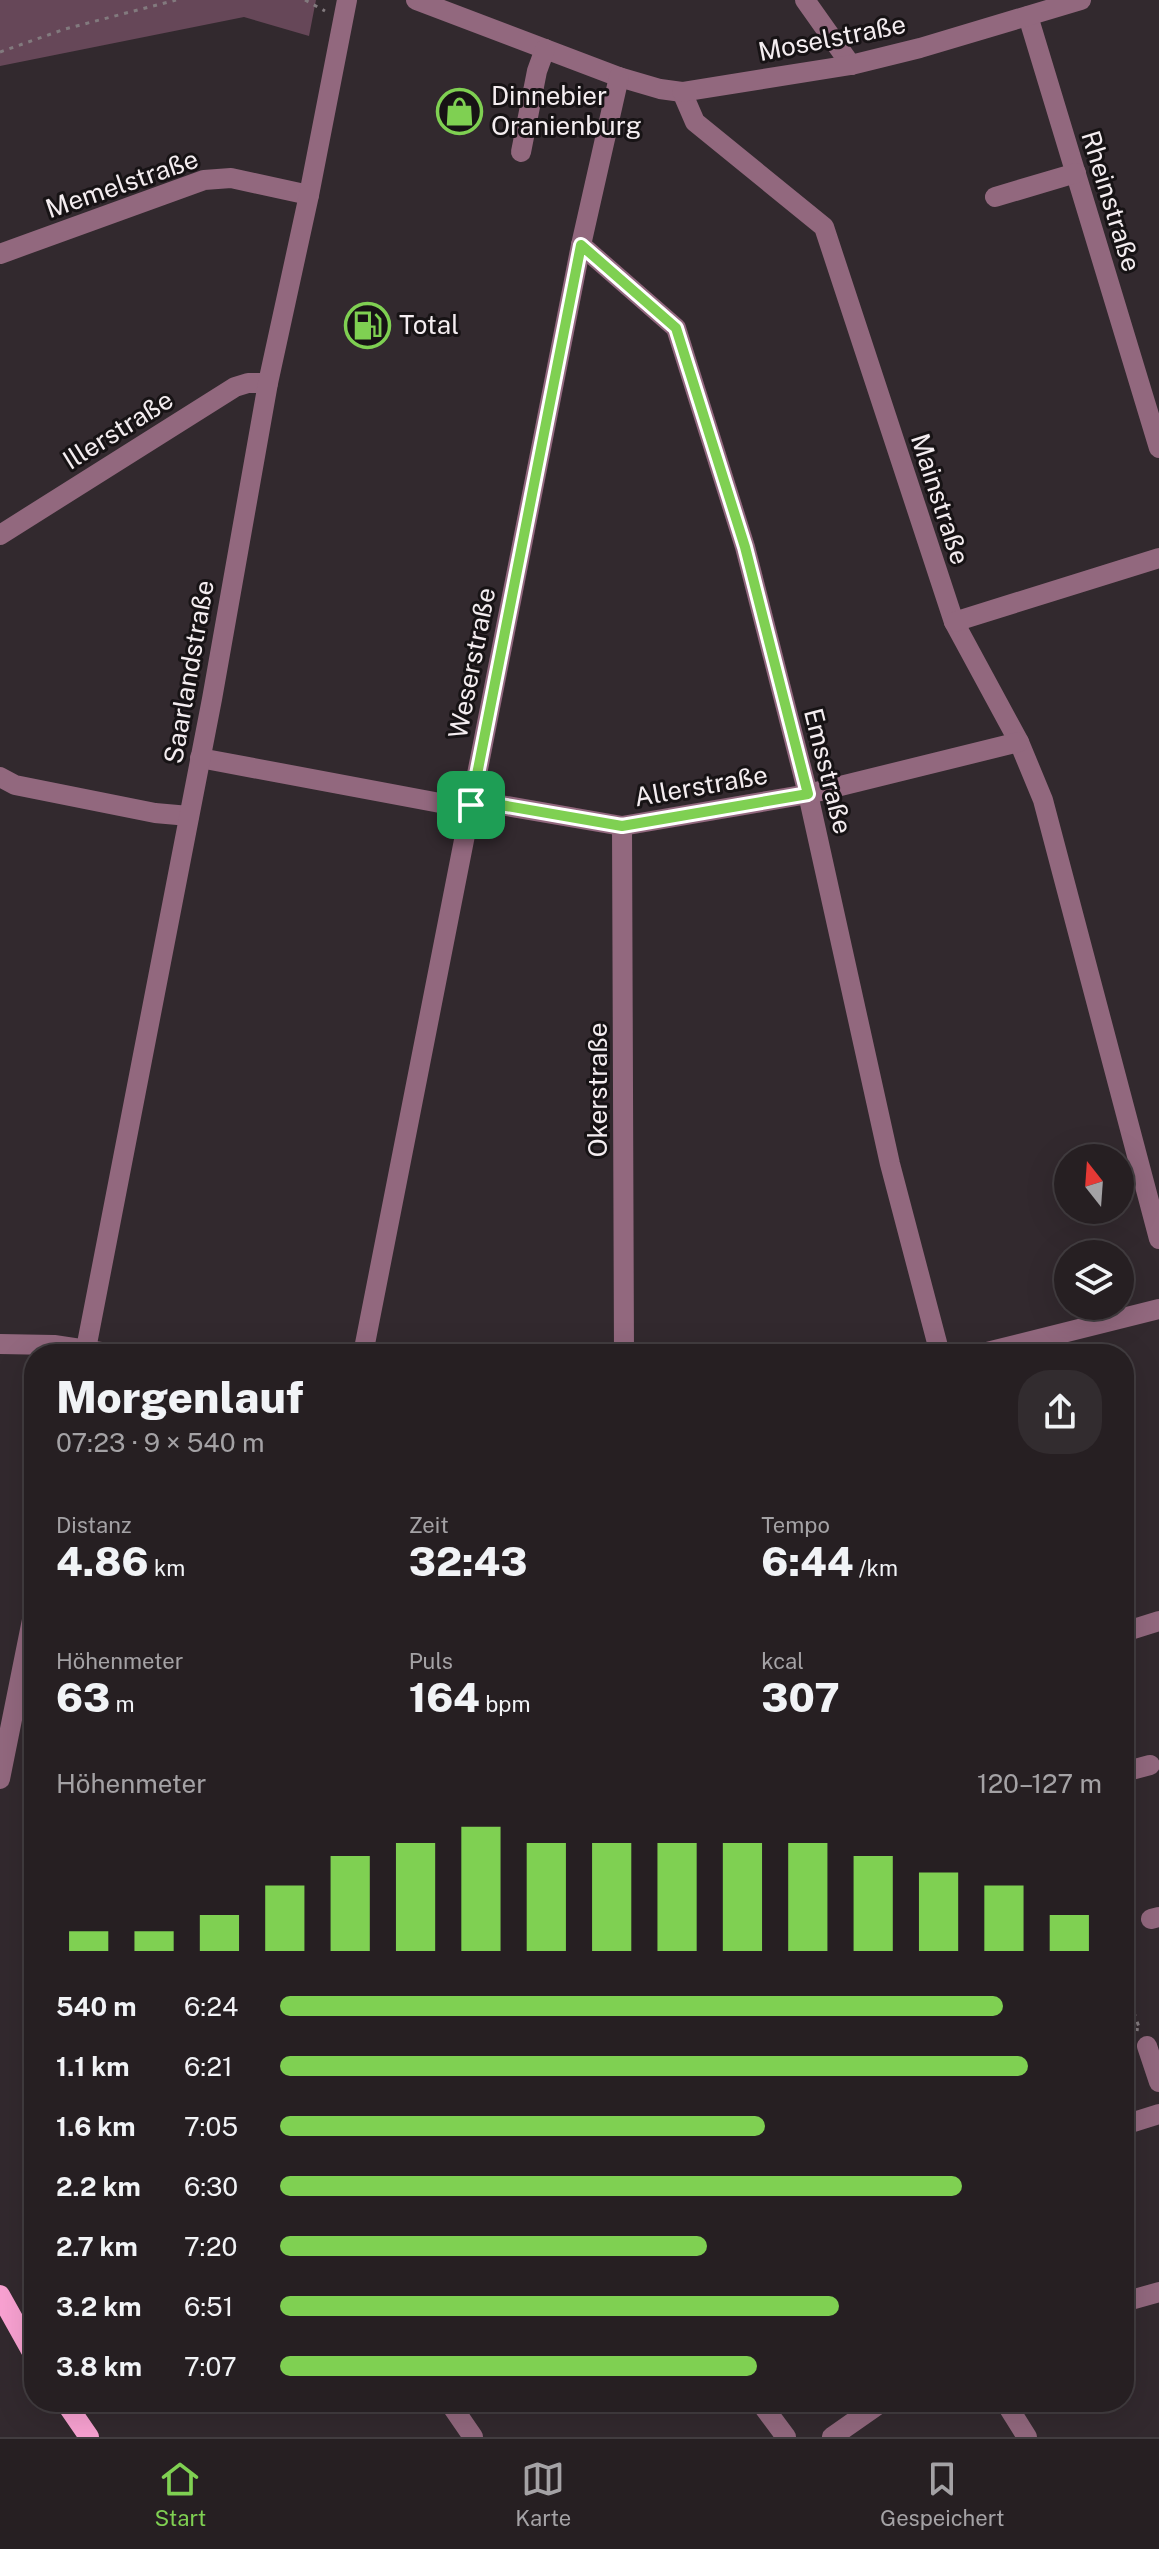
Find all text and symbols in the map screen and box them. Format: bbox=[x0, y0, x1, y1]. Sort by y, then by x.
street label: Moselstraße bbox=[755, 8, 908, 67]
place label: Dinnebier Oranienburg bbox=[491, 80, 642, 141]
shop icon: Dinnebier Oranienburg bbox=[436, 87, 484, 135]
street label: Rheinstraße bbox=[1075, 127, 1148, 275]
street label: Memelstraße bbox=[41, 143, 202, 224]
fuel station icon: Total bbox=[344, 301, 392, 349]
place label: Total bbox=[399, 309, 459, 340]
street label: Illerstraße bbox=[57, 384, 179, 476]
street label: Mainstraße bbox=[905, 429, 976, 568]
street label: Saarlandstraße bbox=[157, 578, 220, 766]
street label: Weserstraße bbox=[442, 585, 501, 741]
street label: Emsstraße bbox=[798, 705, 859, 837]
street label: Allerstraße bbox=[632, 759, 770, 813]
pin bbox=[437, 771, 505, 839]
icon: arrive bbox=[449, 783, 493, 827]
street label: Okerstraße bbox=[582, 1023, 613, 1157]
north arrow bbox=[1054, 1144, 1134, 1224]
map controls bbox=[1054, 1144, 1134, 1320]
button: layers bbox=[1054, 1240, 1134, 1320]
button: share bbox=[1018, 1370, 1102, 1454]
text: Morgenlauf bbox=[56, 1371, 303, 1423]
text: 07:23 · 9 × 540 m bbox=[56, 1427, 264, 1458]
text: Distanz bbox=[56, 1512, 131, 1538]
text: Zeit bbox=[409, 1512, 449, 1538]
text: Tempo bbox=[761, 1512, 830, 1538]
text: 4.86 bbox=[56, 1538, 149, 1585]
text: 32:43 bbox=[409, 1538, 528, 1585]
text: 6:44 bbox=[761, 1538, 854, 1585]
text: km bbox=[149, 1555, 185, 1581]
text: /km bbox=[854, 1555, 898, 1581]
text: Höhenmeter bbox=[56, 1648, 183, 1674]
text: Puls bbox=[409, 1648, 453, 1674]
text: kcal bbox=[761, 1648, 804, 1674]
text: 63 bbox=[56, 1674, 110, 1721]
text: 164 bbox=[409, 1674, 480, 1721]
text: 307 bbox=[761, 1674, 840, 1721]
text: m bbox=[110, 1691, 135, 1717]
text: bpm bbox=[480, 1691, 530, 1717]
text: Höhenmeter bbox=[56, 1768, 206, 1799]
text: 120–127 m bbox=[977, 1768, 1102, 1799]
text: 540 m bbox=[56, 1991, 137, 2022]
text: 6:24 bbox=[184, 1991, 238, 2022]
text: 1.1 km bbox=[56, 2051, 129, 2082]
text: 6:21 bbox=[184, 2051, 233, 2082]
text: 1.6 km bbox=[56, 2111, 136, 2142]
text: 7:05 bbox=[184, 2111, 238, 2142]
text: 2.2 km bbox=[56, 2171, 141, 2202]
text: 6:30 bbox=[184, 2171, 238, 2202]
text: 2.7 km bbox=[56, 2231, 138, 2262]
text: 7:20 bbox=[184, 2231, 237, 2262]
text: 3.2 km bbox=[56, 2291, 142, 2322]
text: 6:51 bbox=[184, 2291, 233, 2322]
text: 3.8 km bbox=[56, 2351, 142, 2382]
text: 7:07 bbox=[184, 2351, 237, 2382]
tab: Start bbox=[154, 2457, 206, 2531]
tab: Karte bbox=[515, 2457, 571, 2531]
tab: Gespeichert bbox=[880, 2457, 1005, 2531]

